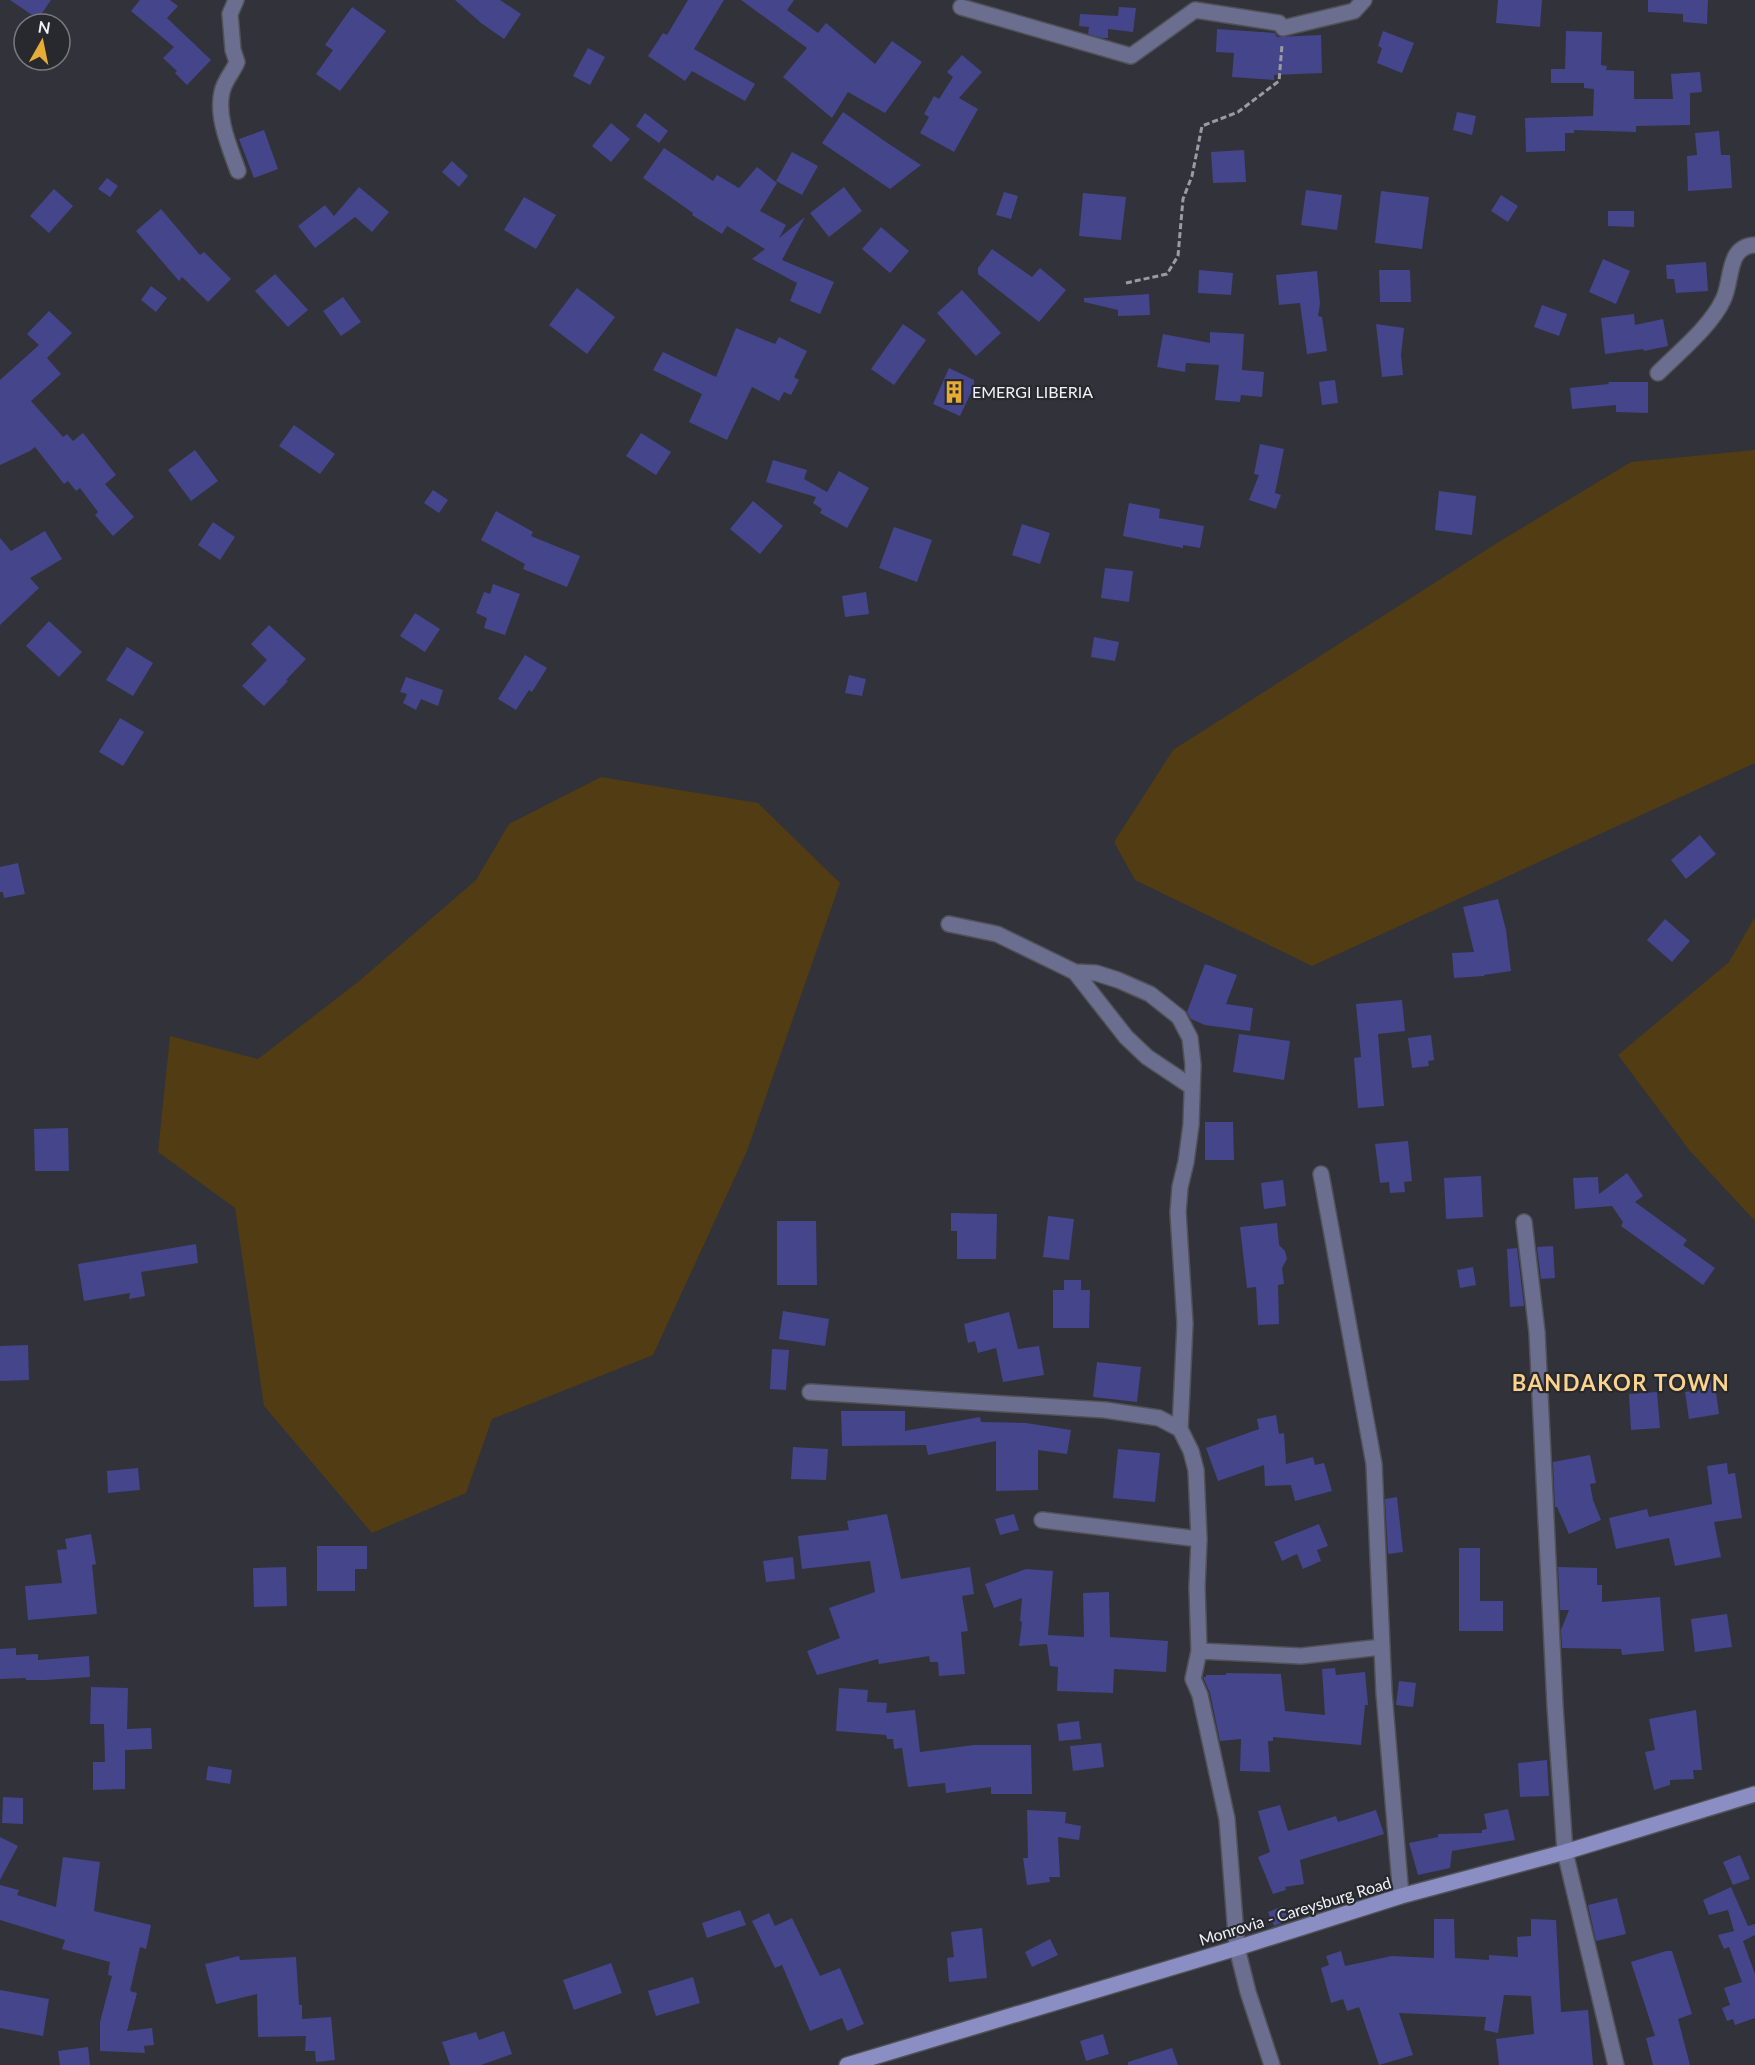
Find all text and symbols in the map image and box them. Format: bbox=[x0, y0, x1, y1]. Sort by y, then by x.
north arrow bbox=[12, 12, 72, 72]
text: N bbox=[37, 16, 52, 37]
building icon: EMERGI LIBERIA bbox=[941, 379, 967, 405]
place label: EMERGI LIBERIA bbox=[972, 382, 1093, 401]
district label: BANDAKOR TOWN bbox=[1512, 1369, 1730, 1396]
street label: Monrovia - Careysburg Road bbox=[1196, 1872, 1393, 1949]

